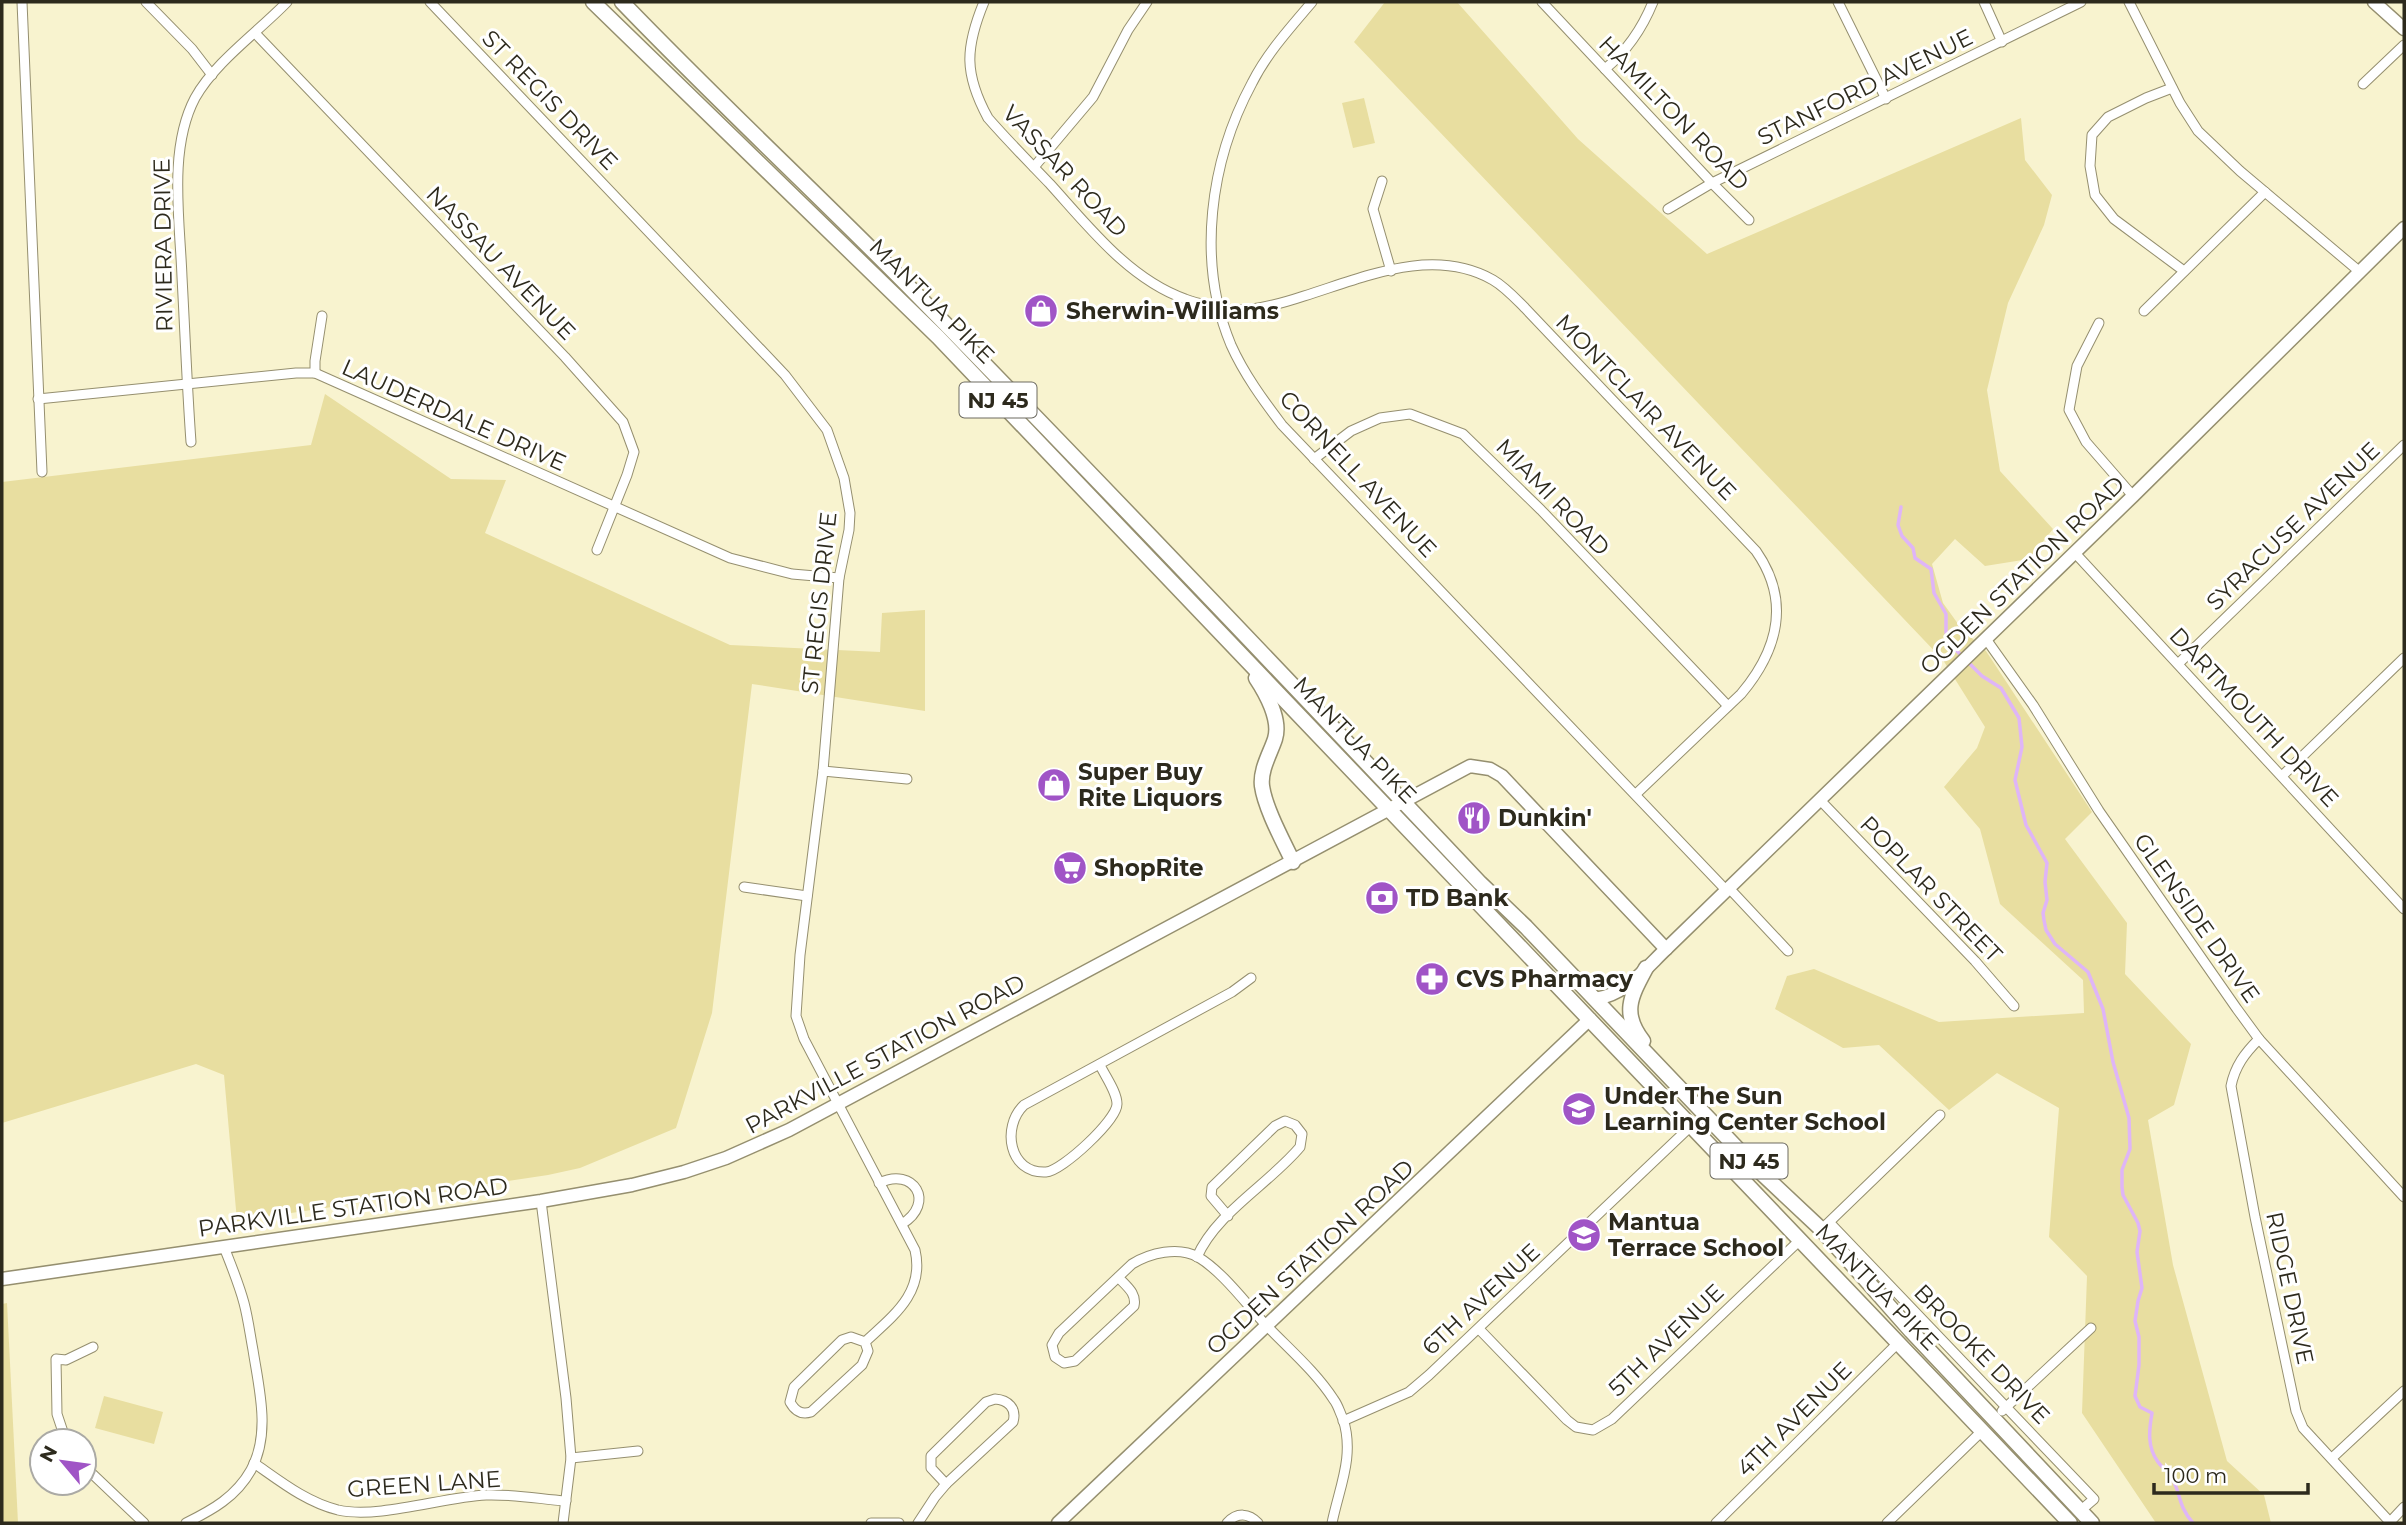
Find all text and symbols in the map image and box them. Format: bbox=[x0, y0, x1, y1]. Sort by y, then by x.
street label: STANFORD AVENUE bbox=[1753, 23, 1977, 151]
street label: ST REGIS DRIVE bbox=[476, 24, 624, 176]
street label: HAMILTON ROAD bbox=[1593, 30, 1755, 196]
street label: VASSAR ROAD bbox=[997, 99, 1133, 243]
street label: RIVIERA DRIVE bbox=[147, 158, 179, 332]
street label: NASSAU AVENUE bbox=[420, 180, 582, 346]
street label: MANTUA PIKE bbox=[864, 233, 1000, 369]
shop icon: Sherwin-Williams bbox=[1022, 292, 1060, 330]
place label: Sherwin-Williams bbox=[1066, 297, 1279, 325]
street label: MONTCLAIR AVENUE bbox=[1550, 308, 1742, 506]
street label: LAUDERDALE DRIVE bbox=[338, 353, 570, 477]
road number: NJ 45 bbox=[960, 382, 1036, 418]
street label: CORNELL AVENUE bbox=[1274, 385, 1442, 563]
street label: MIAMI ROAD bbox=[1490, 433, 1616, 561]
street label: SYRACUSE AVENUE bbox=[2201, 436, 2385, 616]
street label: OGDEN STATION ROAD bbox=[1914, 470, 2130, 680]
street label: ST REGIS DRIVE bbox=[795, 510, 843, 696]
street label: DARTMOUTH DRIVE bbox=[2164, 621, 2344, 813]
street label: MANTUA PIKE bbox=[1287, 671, 1423, 809]
place label: Super Buy Rite Liquors bbox=[1078, 758, 1222, 812]
shop icon: Super Buy Rite Liquors bbox=[1035, 766, 1073, 804]
restaurant icon: Dunkin' bbox=[1455, 799, 1493, 837]
place label: Dunkin' bbox=[1498, 804, 1592, 832]
street label: POPLAR STREET bbox=[1854, 810, 2008, 969]
street label: GLENSIDE DRIVE bbox=[2128, 828, 2266, 1008]
supermarket icon: ShopRite bbox=[1051, 849, 1089, 887]
place label: ShopRite bbox=[1094, 854, 1204, 882]
bank icon: TD Bank bbox=[1363, 879, 1401, 917]
place label: TD Bank bbox=[1406, 884, 1509, 912]
pharmacy icon: CVS Pharmacy bbox=[1413, 960, 1451, 998]
place label: CVS Pharmacy bbox=[1456, 965, 1633, 993]
street label: PARKVILLE STATION ROAD bbox=[740, 968, 1030, 1140]
place label: Under The Sun Learning Center School bbox=[1604, 1082, 1886, 1136]
school or university icon: Under The Sun Learning Center School bbox=[1560, 1090, 1598, 1128]
road number: NJ 45 bbox=[1710, 1144, 1788, 1178]
street label: OGDEN STATION ROAD bbox=[1200, 1153, 1420, 1361]
street label: PARKVILLE STATION ROAD bbox=[196, 1171, 510, 1243]
place label: Mantua Terrace School bbox=[1608, 1208, 1784, 1262]
street label: RIDGE DRIVE bbox=[2260, 1209, 2320, 1367]
school or university icon: Mantua Terrace School bbox=[1565, 1216, 1603, 1254]
street label: MANTUA PIKE bbox=[1809, 1218, 1945, 1356]
street label: 6TH AVENUE bbox=[1416, 1237, 1546, 1361]
street label: 5TH AVENUE bbox=[1602, 1278, 1730, 1402]
street label: BROOKE DRIVE bbox=[1908, 1278, 2056, 1430]
street label: 4TH AVENUE bbox=[1731, 1356, 1857, 1482]
north arrow bbox=[28, 1427, 98, 1497]
text: N bbox=[35, 1442, 62, 1466]
scale bar bbox=[2154, 1452, 2308, 1496]
text: 100 m bbox=[2164, 1463, 2227, 1488]
street label: GREEN LANE bbox=[346, 1465, 502, 1503]

